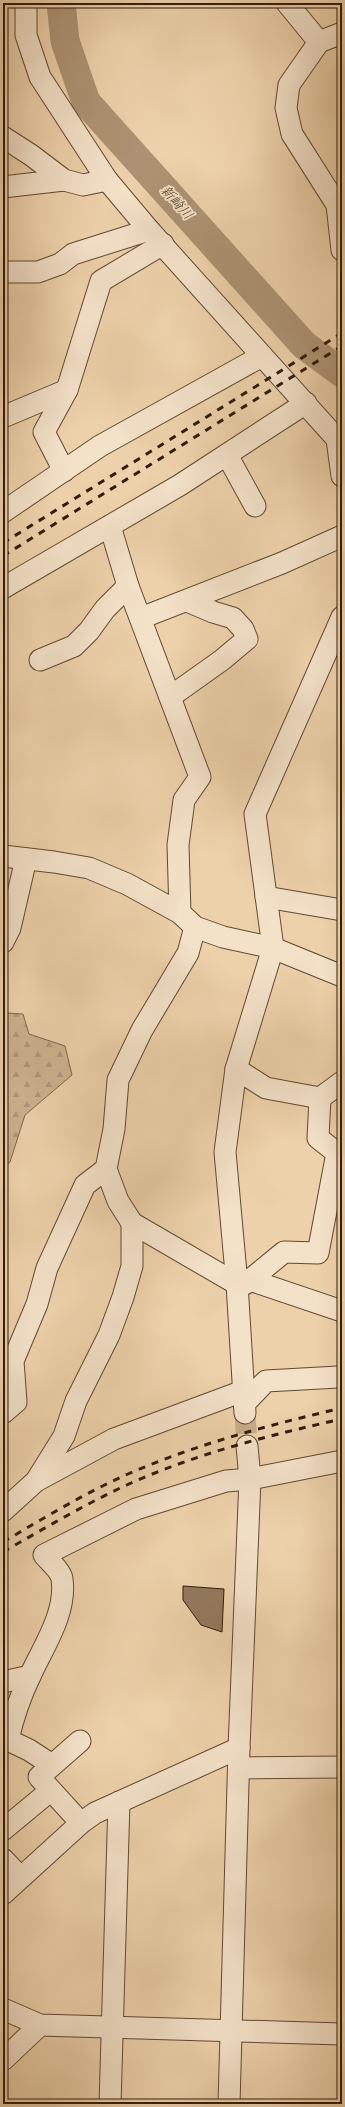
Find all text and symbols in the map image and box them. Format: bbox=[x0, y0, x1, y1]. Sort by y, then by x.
water label: 新崎川 bbox=[157, 183, 197, 225]

